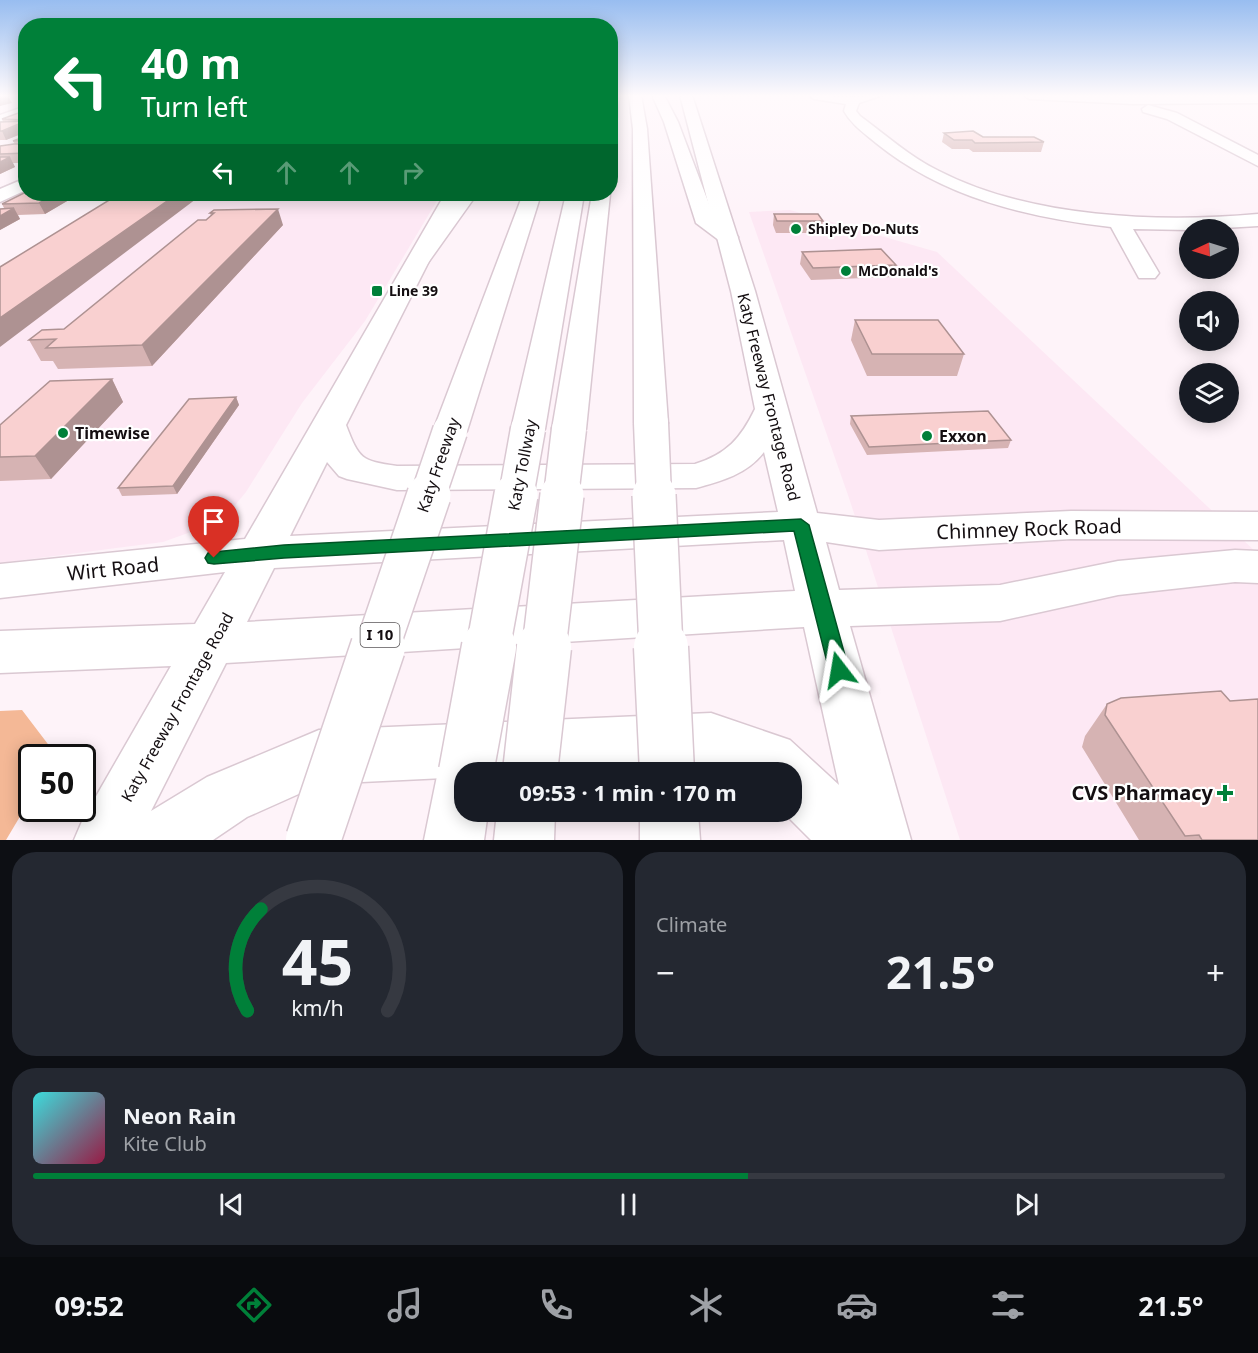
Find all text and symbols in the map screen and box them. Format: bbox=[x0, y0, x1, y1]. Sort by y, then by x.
text: 40 m bbox=[141, 34, 241, 91]
icon: left bbox=[42, 42, 120, 120]
text: Turn left bbox=[141, 88, 247, 125]
icon: left bbox=[207, 156, 240, 189]
icon: ahead bbox=[270, 156, 303, 189]
icon: ahead bbox=[333, 156, 366, 189]
icon: right bbox=[396, 156, 429, 189]
place label: Shipley Do-Nuts bbox=[808, 219, 919, 238]
north arrow bbox=[1179, 219, 1239, 279]
map controls bbox=[1179, 219, 1239, 423]
marker: Shipley Do-Nuts bbox=[789, 222, 803, 236]
place label: McDonald's bbox=[858, 261, 938, 280]
marker: McDonald's bbox=[839, 264, 853, 278]
place label: Line 39 bbox=[389, 281, 438, 300]
marker: Line 39 bbox=[370, 284, 384, 298]
street label: Katy Freeway Frontage Road bbox=[732, 291, 806, 503]
button: sound bbox=[1179, 291, 1239, 351]
button: layers bbox=[1179, 363, 1239, 423]
street label: Katy Freeway bbox=[411, 414, 465, 515]
street label: Katy Tollway bbox=[502, 417, 542, 512]
place label: Timewise bbox=[75, 422, 150, 444]
place label: Exxon bbox=[939, 425, 987, 447]
marker: Timewise bbox=[56, 426, 70, 440]
marker: Exxon bbox=[920, 429, 934, 443]
pin bbox=[188, 496, 239, 558]
icon: arrive bbox=[197, 505, 230, 538]
street label: Chimney Rock Road bbox=[936, 512, 1122, 545]
street label: Wirt Road bbox=[66, 550, 160, 587]
street label: Katy Freeway Frontage Road bbox=[116, 608, 238, 806]
road number: I 10 bbox=[360, 623, 400, 647]
position arrow bbox=[807, 638, 871, 702]
speed limit sign: 50 bbox=[18, 744, 96, 822]
text: 09:53 · 1 min · 170 m bbox=[519, 777, 737, 807]
place label: CVS Pharmacy bbox=[1071, 779, 1214, 806]
marker: CVS Pharmacy bbox=[1218, 786, 1232, 800]
text: Climate bbox=[656, 911, 727, 938]
text: 45 bbox=[282, 918, 353, 1003]
text: 21.5° bbox=[886, 941, 995, 1002]
text: − bbox=[656, 950, 675, 995]
text: + bbox=[1206, 950, 1225, 995]
text: km/h bbox=[291, 993, 344, 1022]
text: Neon Rain bbox=[123, 1100, 236, 1130]
text: Kite Club bbox=[123, 1130, 207, 1157]
icon: previous bbox=[215, 1188, 248, 1221]
icon: pause bbox=[612, 1188, 645, 1221]
icon: next bbox=[1010, 1188, 1043, 1221]
icon: directions bbox=[233, 1284, 275, 1326]
icon: music bbox=[384, 1284, 426, 1326]
icon: phone bbox=[535, 1284, 577, 1326]
icon: climate bbox=[685, 1284, 727, 1326]
icon: car bbox=[836, 1284, 878, 1326]
icon: filters bbox=[987, 1284, 1029, 1326]
text: 09:52 bbox=[54, 1287, 124, 1324]
text: 21.5° bbox=[1138, 1287, 1204, 1324]

